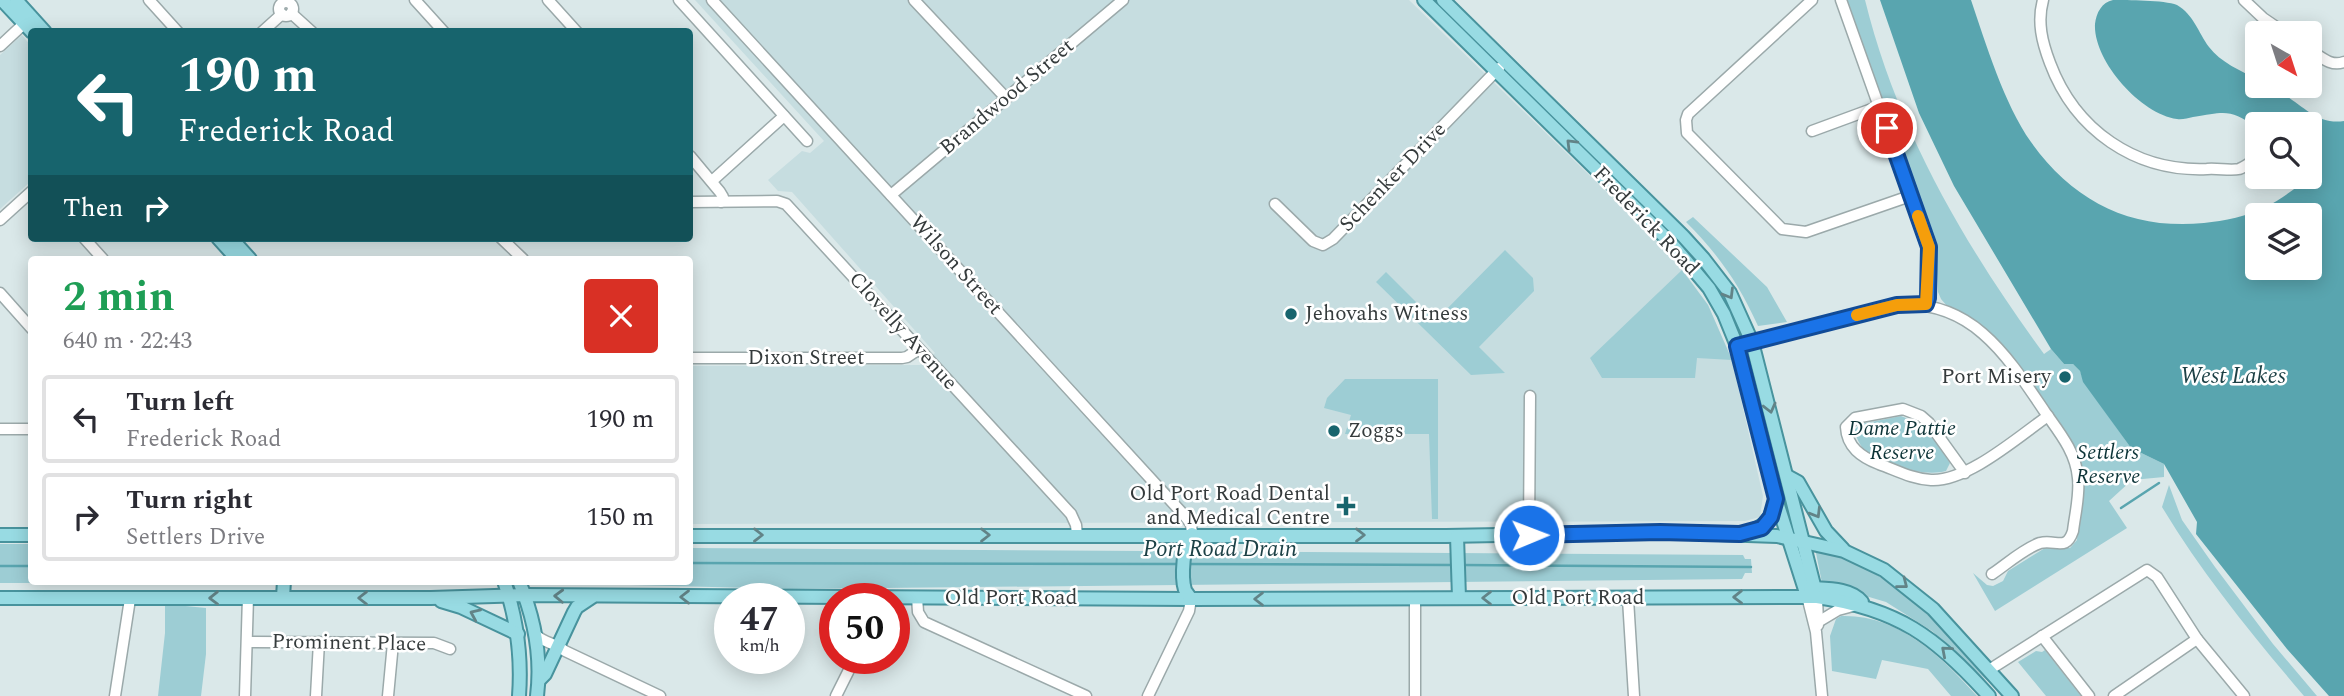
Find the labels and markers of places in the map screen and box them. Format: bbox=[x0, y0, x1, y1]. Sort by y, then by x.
pin bbox=[1857, 98, 1917, 158]
place label: Jehovahs Witness bbox=[1305, 298, 1468, 330]
marker: Jehovahs Witness bbox=[1283, 306, 1299, 322]
place label: Port Misery bbox=[1941, 361, 2052, 393]
marker: Port Misery bbox=[2057, 369, 2073, 385]
place label: Zoggs bbox=[1348, 415, 1404, 447]
marker: Zoggs bbox=[1326, 423, 1342, 439]
place label: Old Port Road Dental and Medical Centre bbox=[1130, 478, 1330, 534]
marker: Old Port Road Dental and Medical Centre bbox=[1336, 496, 1356, 516]

